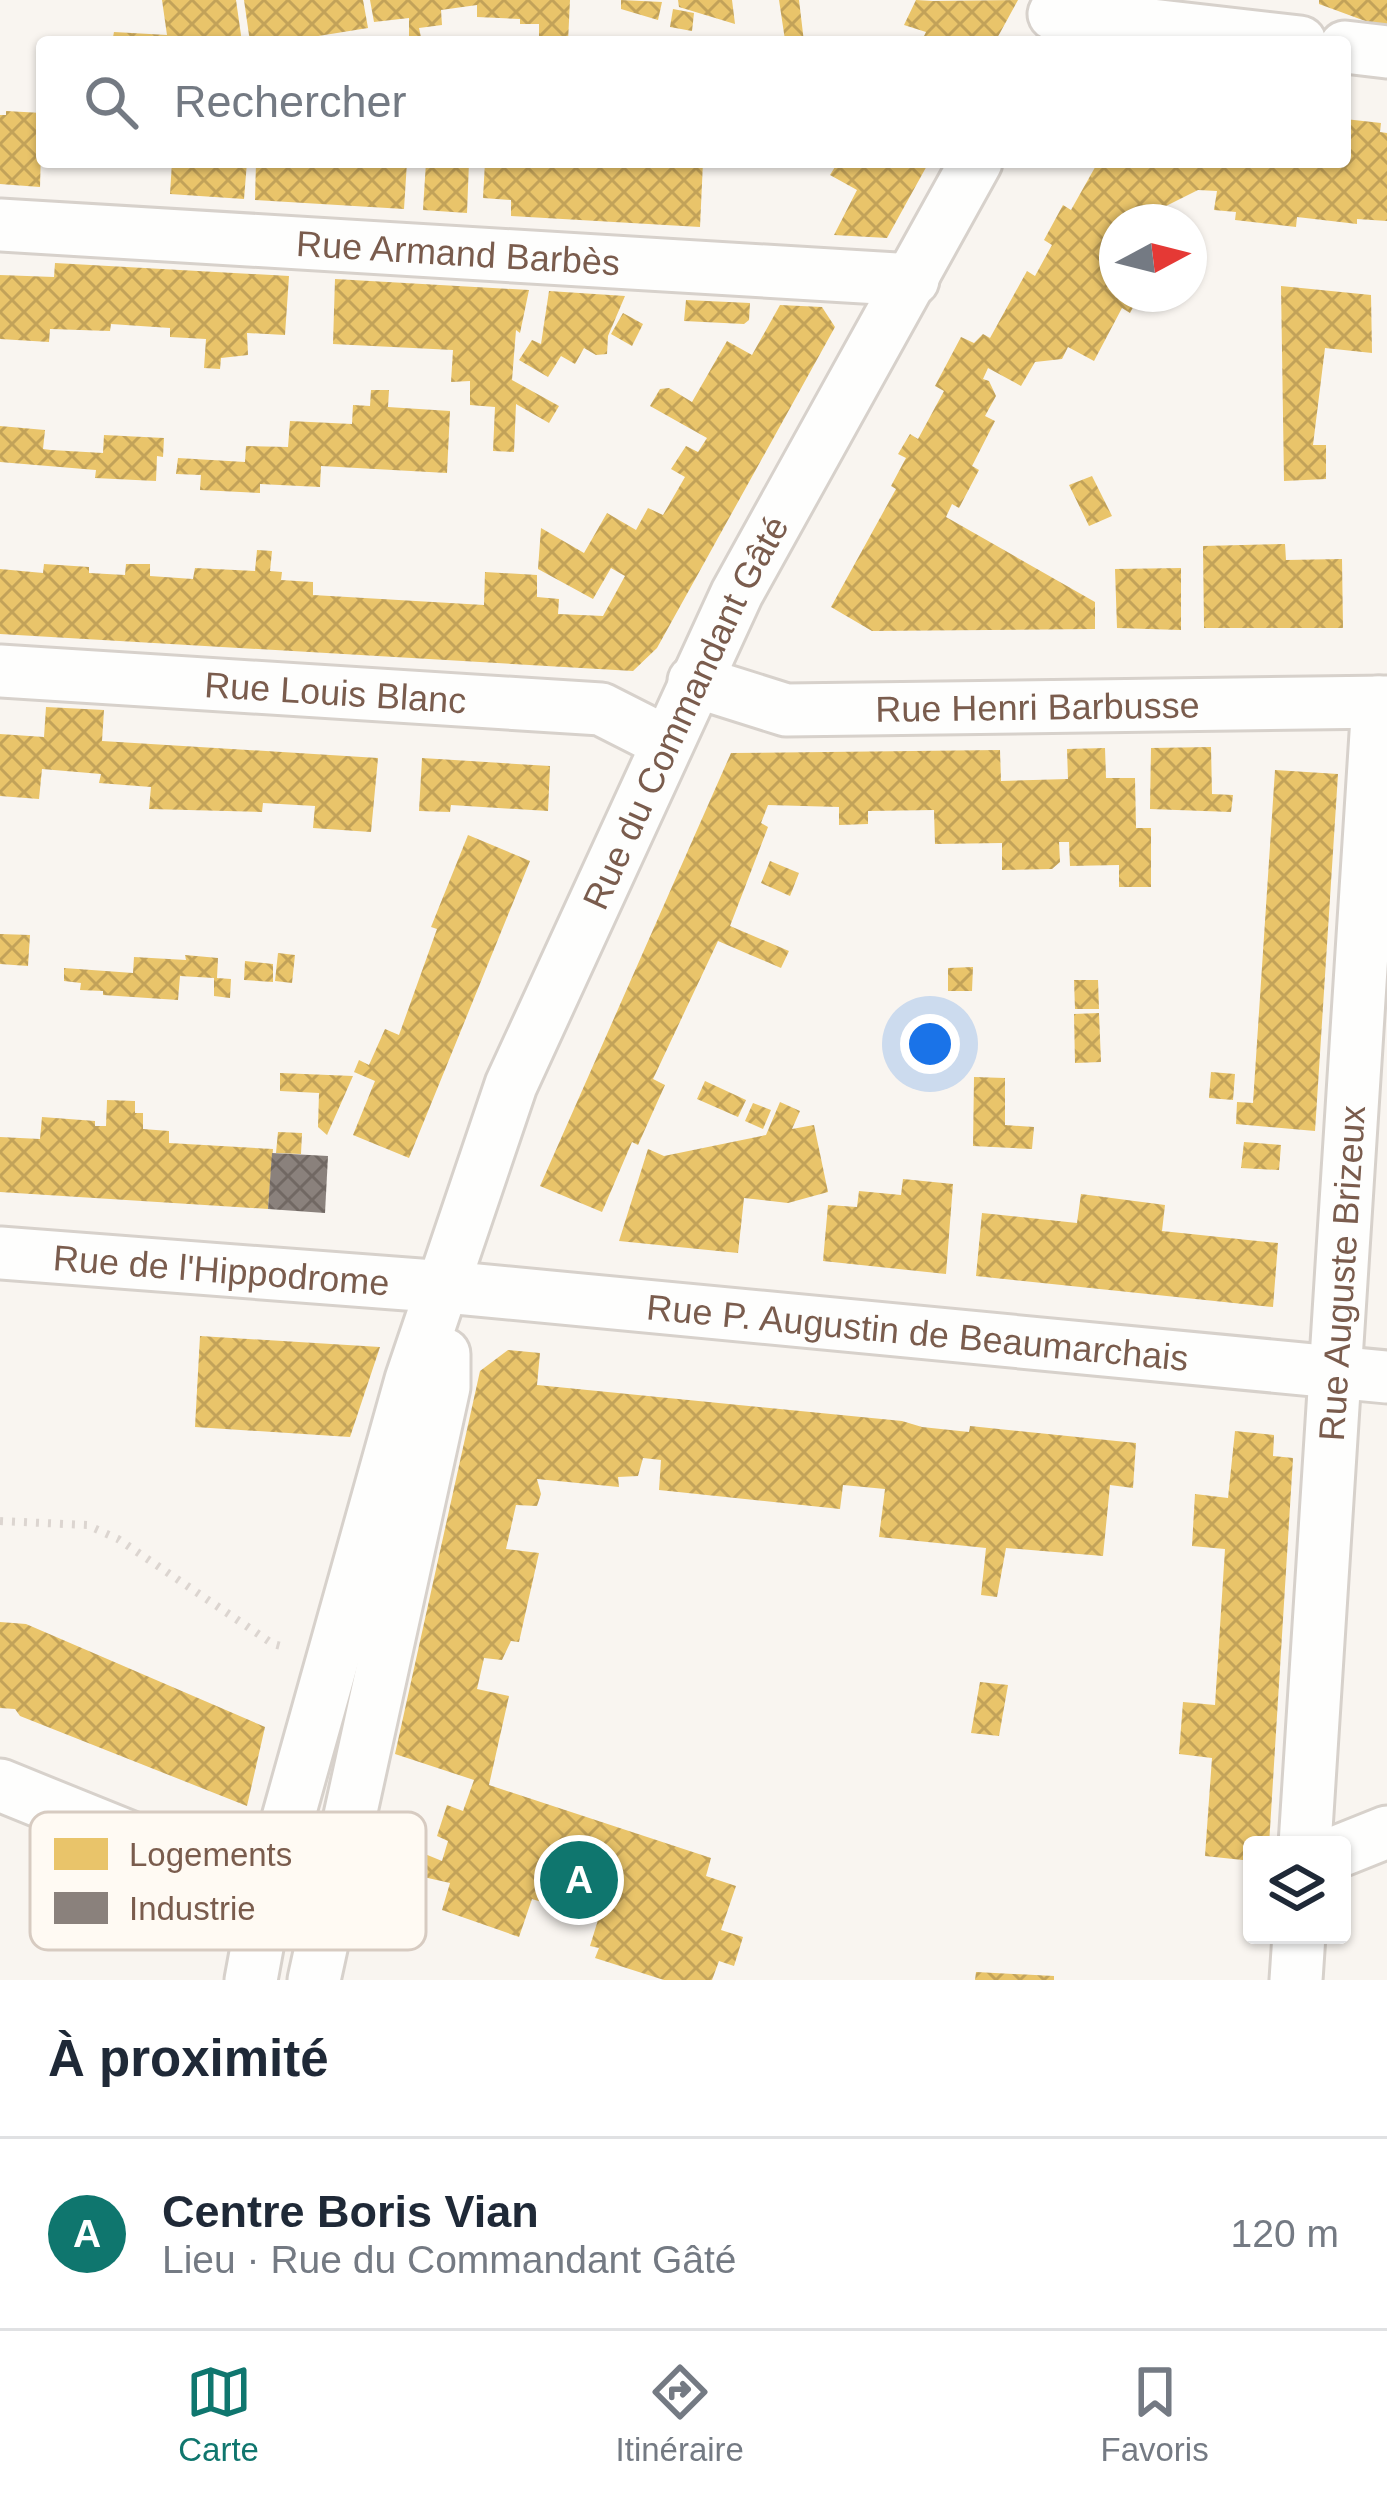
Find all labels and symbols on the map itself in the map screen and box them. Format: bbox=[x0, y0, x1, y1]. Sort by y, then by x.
north arrow bbox=[1099, 204, 1207, 312]
street label: Rue Armand Barbès bbox=[295, 222, 621, 283]
street label: Rue du Commandant Gâté bbox=[574, 509, 796, 915]
street label: Rue Louis Blanc bbox=[203, 663, 467, 721]
street label: Rue Henri Barbusse bbox=[875, 684, 1200, 729]
your location bbox=[900, 1014, 960, 1074]
street label: Rue Auguste Brizeux bbox=[1310, 1104, 1373, 1442]
street label: Rue de l'Hippodrome bbox=[52, 1237, 391, 1303]
street label: Rue P. Augustin de Beaumarchais bbox=[645, 1286, 1190, 1378]
legend bbox=[30, 1812, 426, 1950]
pin: A bbox=[540, 1835, 618, 1925]
text: Logements bbox=[129, 1836, 292, 1873]
text: Industrie bbox=[129, 1890, 256, 1927]

